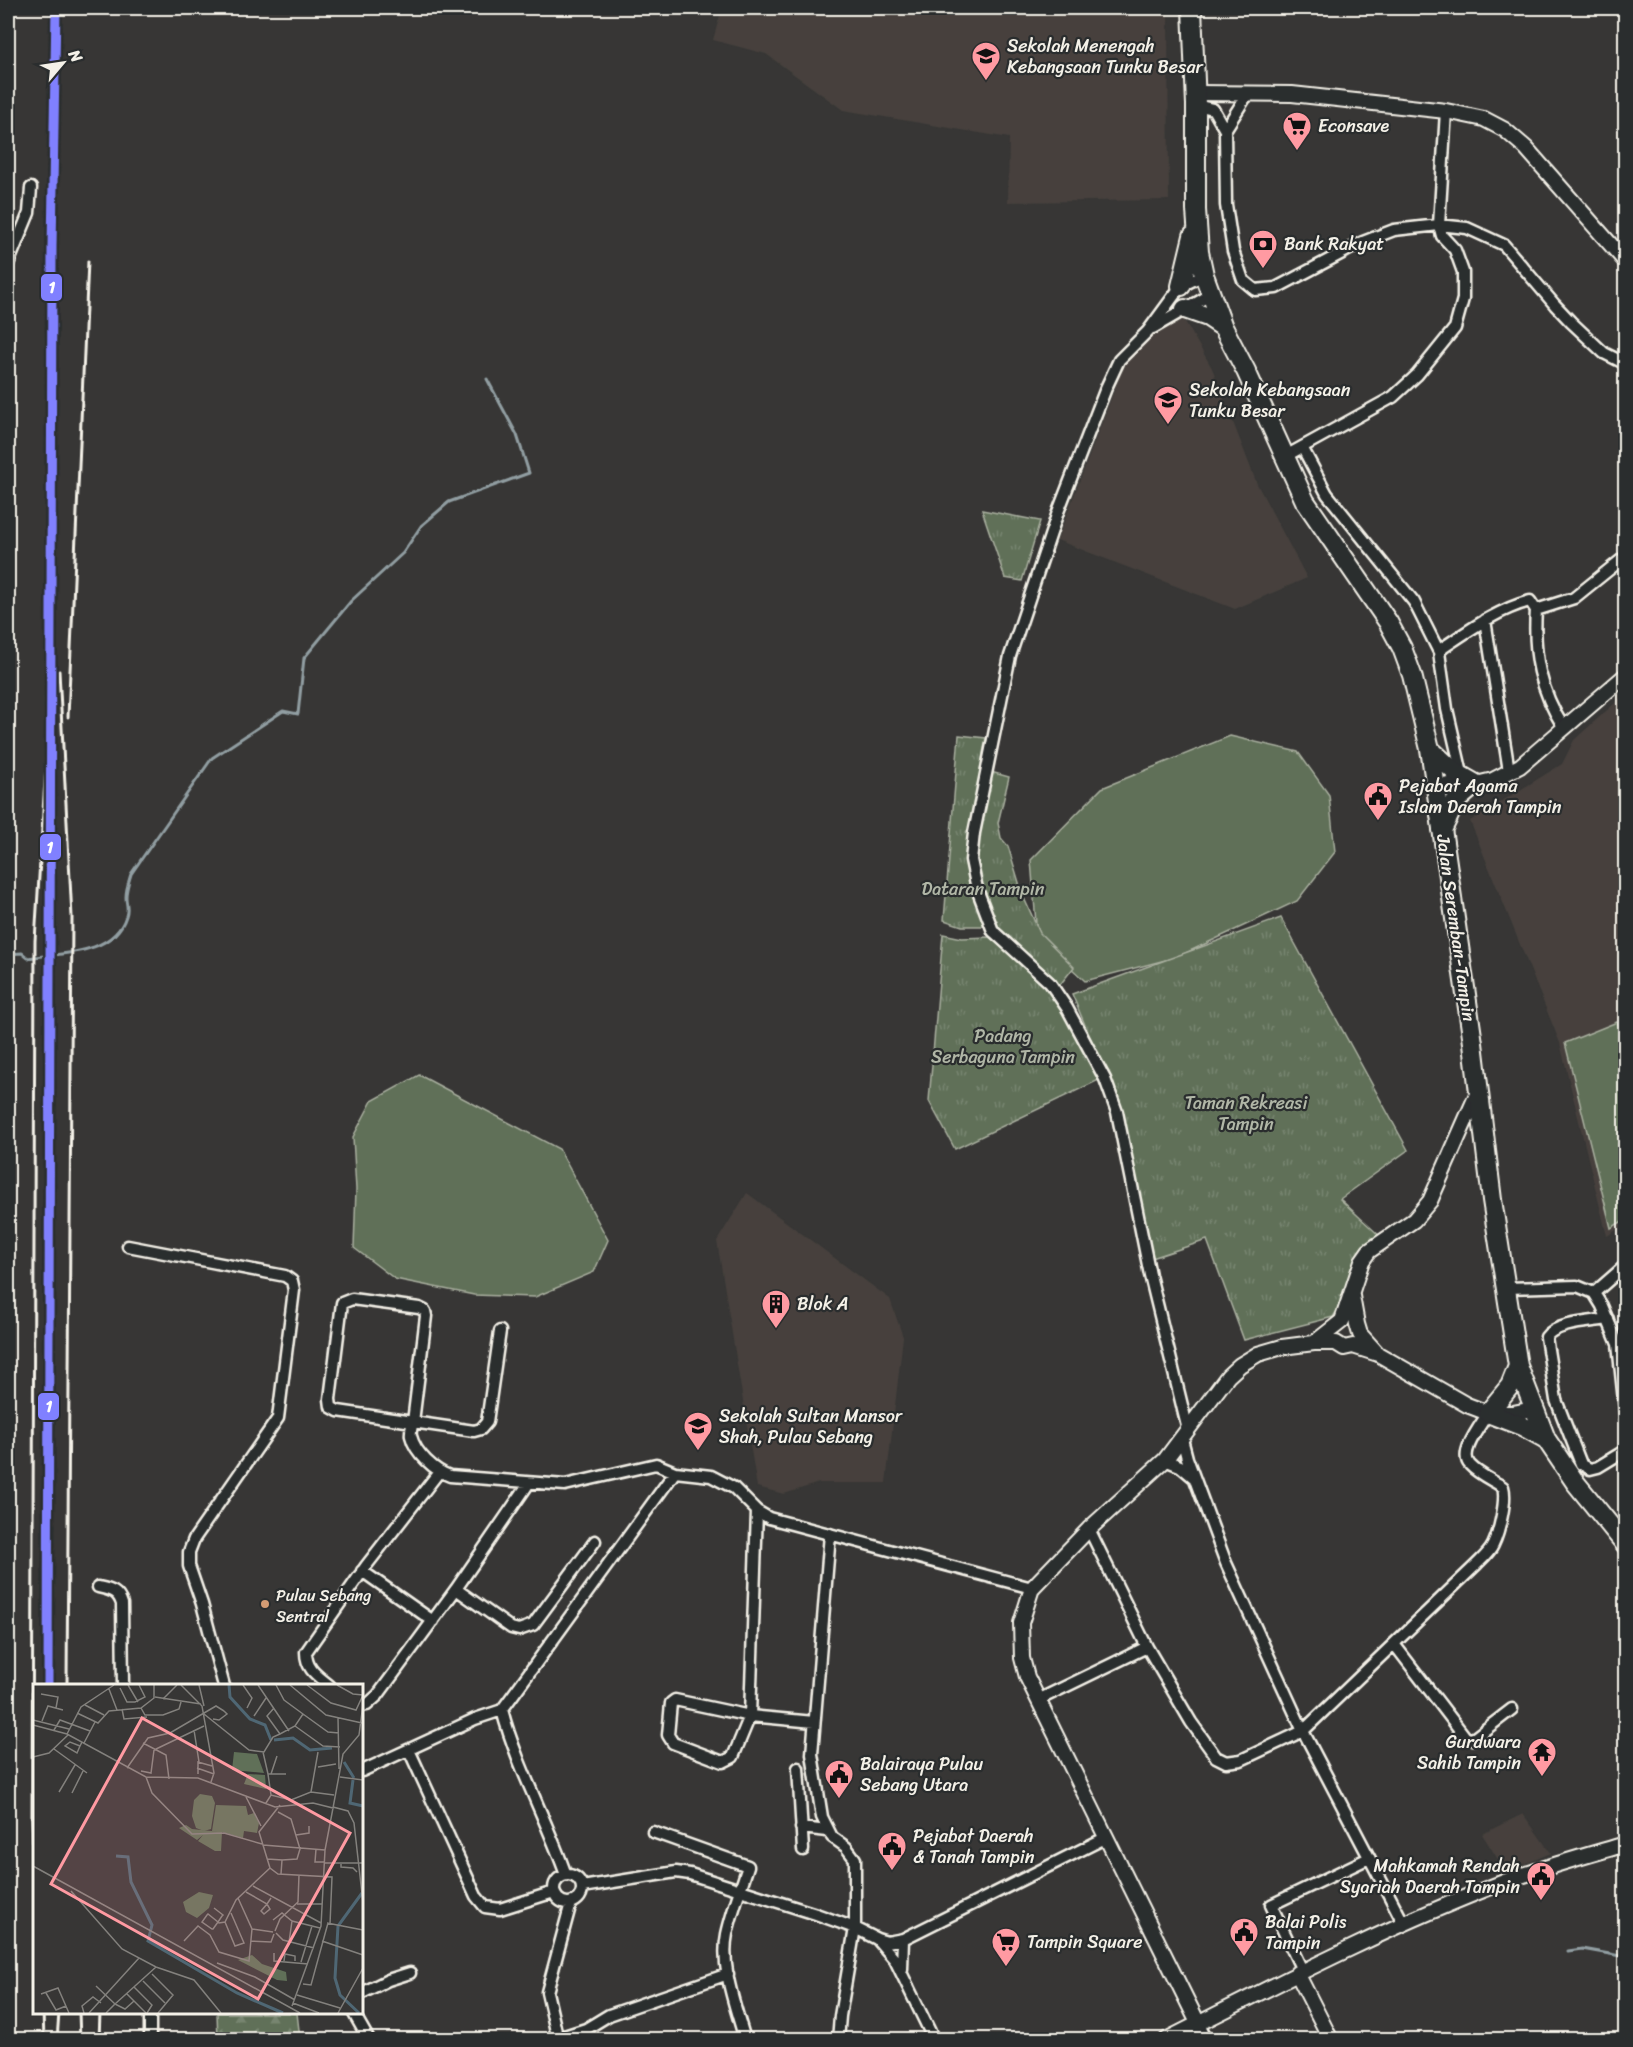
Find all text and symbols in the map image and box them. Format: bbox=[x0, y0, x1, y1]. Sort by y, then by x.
place label: Sekolah Menengah Kebangsaan Tunku Besar bbox=[1007, 30, 1204, 83]
north arrow bbox=[33, 33, 93, 93]
school or university icon: Sekolah Menengah Kebangsaan Tunku Besar bbox=[970, 40, 1002, 82]
text: N bbox=[60, 43, 91, 69]
supermarket icon: Econsave bbox=[1281, 110, 1313, 152]
place label: Econsave bbox=[1318, 110, 1390, 142]
bank icon: Bank Rakyat bbox=[1247, 228, 1279, 270]
place label: Bank Rakyat bbox=[1284, 228, 1384, 260]
line badge: 1 bbox=[40, 273, 63, 302]
text: 1 bbox=[49, 273, 56, 302]
place label: Sekolah Kebangsaan Tunku Besar bbox=[1189, 374, 1351, 427]
school or university icon: Sekolah Kebangsaan Tunku Besar bbox=[1152, 384, 1184, 426]
place label: Pejabat Agama Islam Daerah Tampin bbox=[1398, 770, 1562, 823]
public building icon: Pejabat Agama Islam Daerah Tampin bbox=[1362, 780, 1394, 822]
street label: Jalan Seremban-Tampin bbox=[1427, 831, 1485, 1024]
line badge: 1 bbox=[39, 833, 62, 861]
text: 1 bbox=[47, 833, 54, 862]
park label: Dataran Tampin bbox=[921, 873, 1045, 905]
park label: Padang Serbaguna Tampin bbox=[931, 1020, 1075, 1073]
park label: Taman Rekreasi Tampin bbox=[1185, 1087, 1308, 1140]
building icon: Blok A bbox=[760, 1288, 792, 1330]
place label: Blok A bbox=[797, 1288, 849, 1320]
line badge: 1 bbox=[37, 1392, 60, 1421]
text: 1 bbox=[46, 1392, 53, 1421]
place label: Sekolah Sultan Mansor Shah, Pulau Sebang bbox=[719, 1400, 904, 1453]
school or university icon: Sekolah Sultan Mansor Shah, Pulau Sebang bbox=[682, 1410, 714, 1452]
place label: Pulau Sebang Sentral bbox=[276, 1581, 371, 1631]
marker: Pulau Sebang Sentral bbox=[259, 1598, 271, 1610]
inset map bbox=[33, 1684, 363, 2014]
place label: Gurdwara Sahib Tampin bbox=[1417, 1726, 1521, 1779]
temple icon: Gurdwara Sahib Tampin bbox=[1526, 1736, 1558, 1778]
place label: Balairaya Pulau Sebang Utara bbox=[860, 1748, 984, 1801]
public building icon: Balairaya Pulau Sebang Utara bbox=[823, 1758, 855, 1800]
place label: Pejabat Daerah & Tanah Tampin bbox=[913, 1820, 1035, 1873]
public building icon: Pejabat Daerah & Tanah Tampin bbox=[876, 1830, 908, 1872]
place label: Mahkamah Rendah Syariah Daerah Tampin bbox=[1340, 1850, 1520, 1903]
public building icon: Mahkamah Rendah Syariah Daerah Tampin bbox=[1525, 1860, 1557, 1902]
place label: Balai Polis Tampin bbox=[1265, 1906, 1347, 1959]
public building icon: Balai Polis Tampin bbox=[1228, 1916, 1260, 1958]
supermarket icon: Tampin Square bbox=[990, 1926, 1022, 1968]
place label: Tampin Square bbox=[1027, 1926, 1143, 1958]

